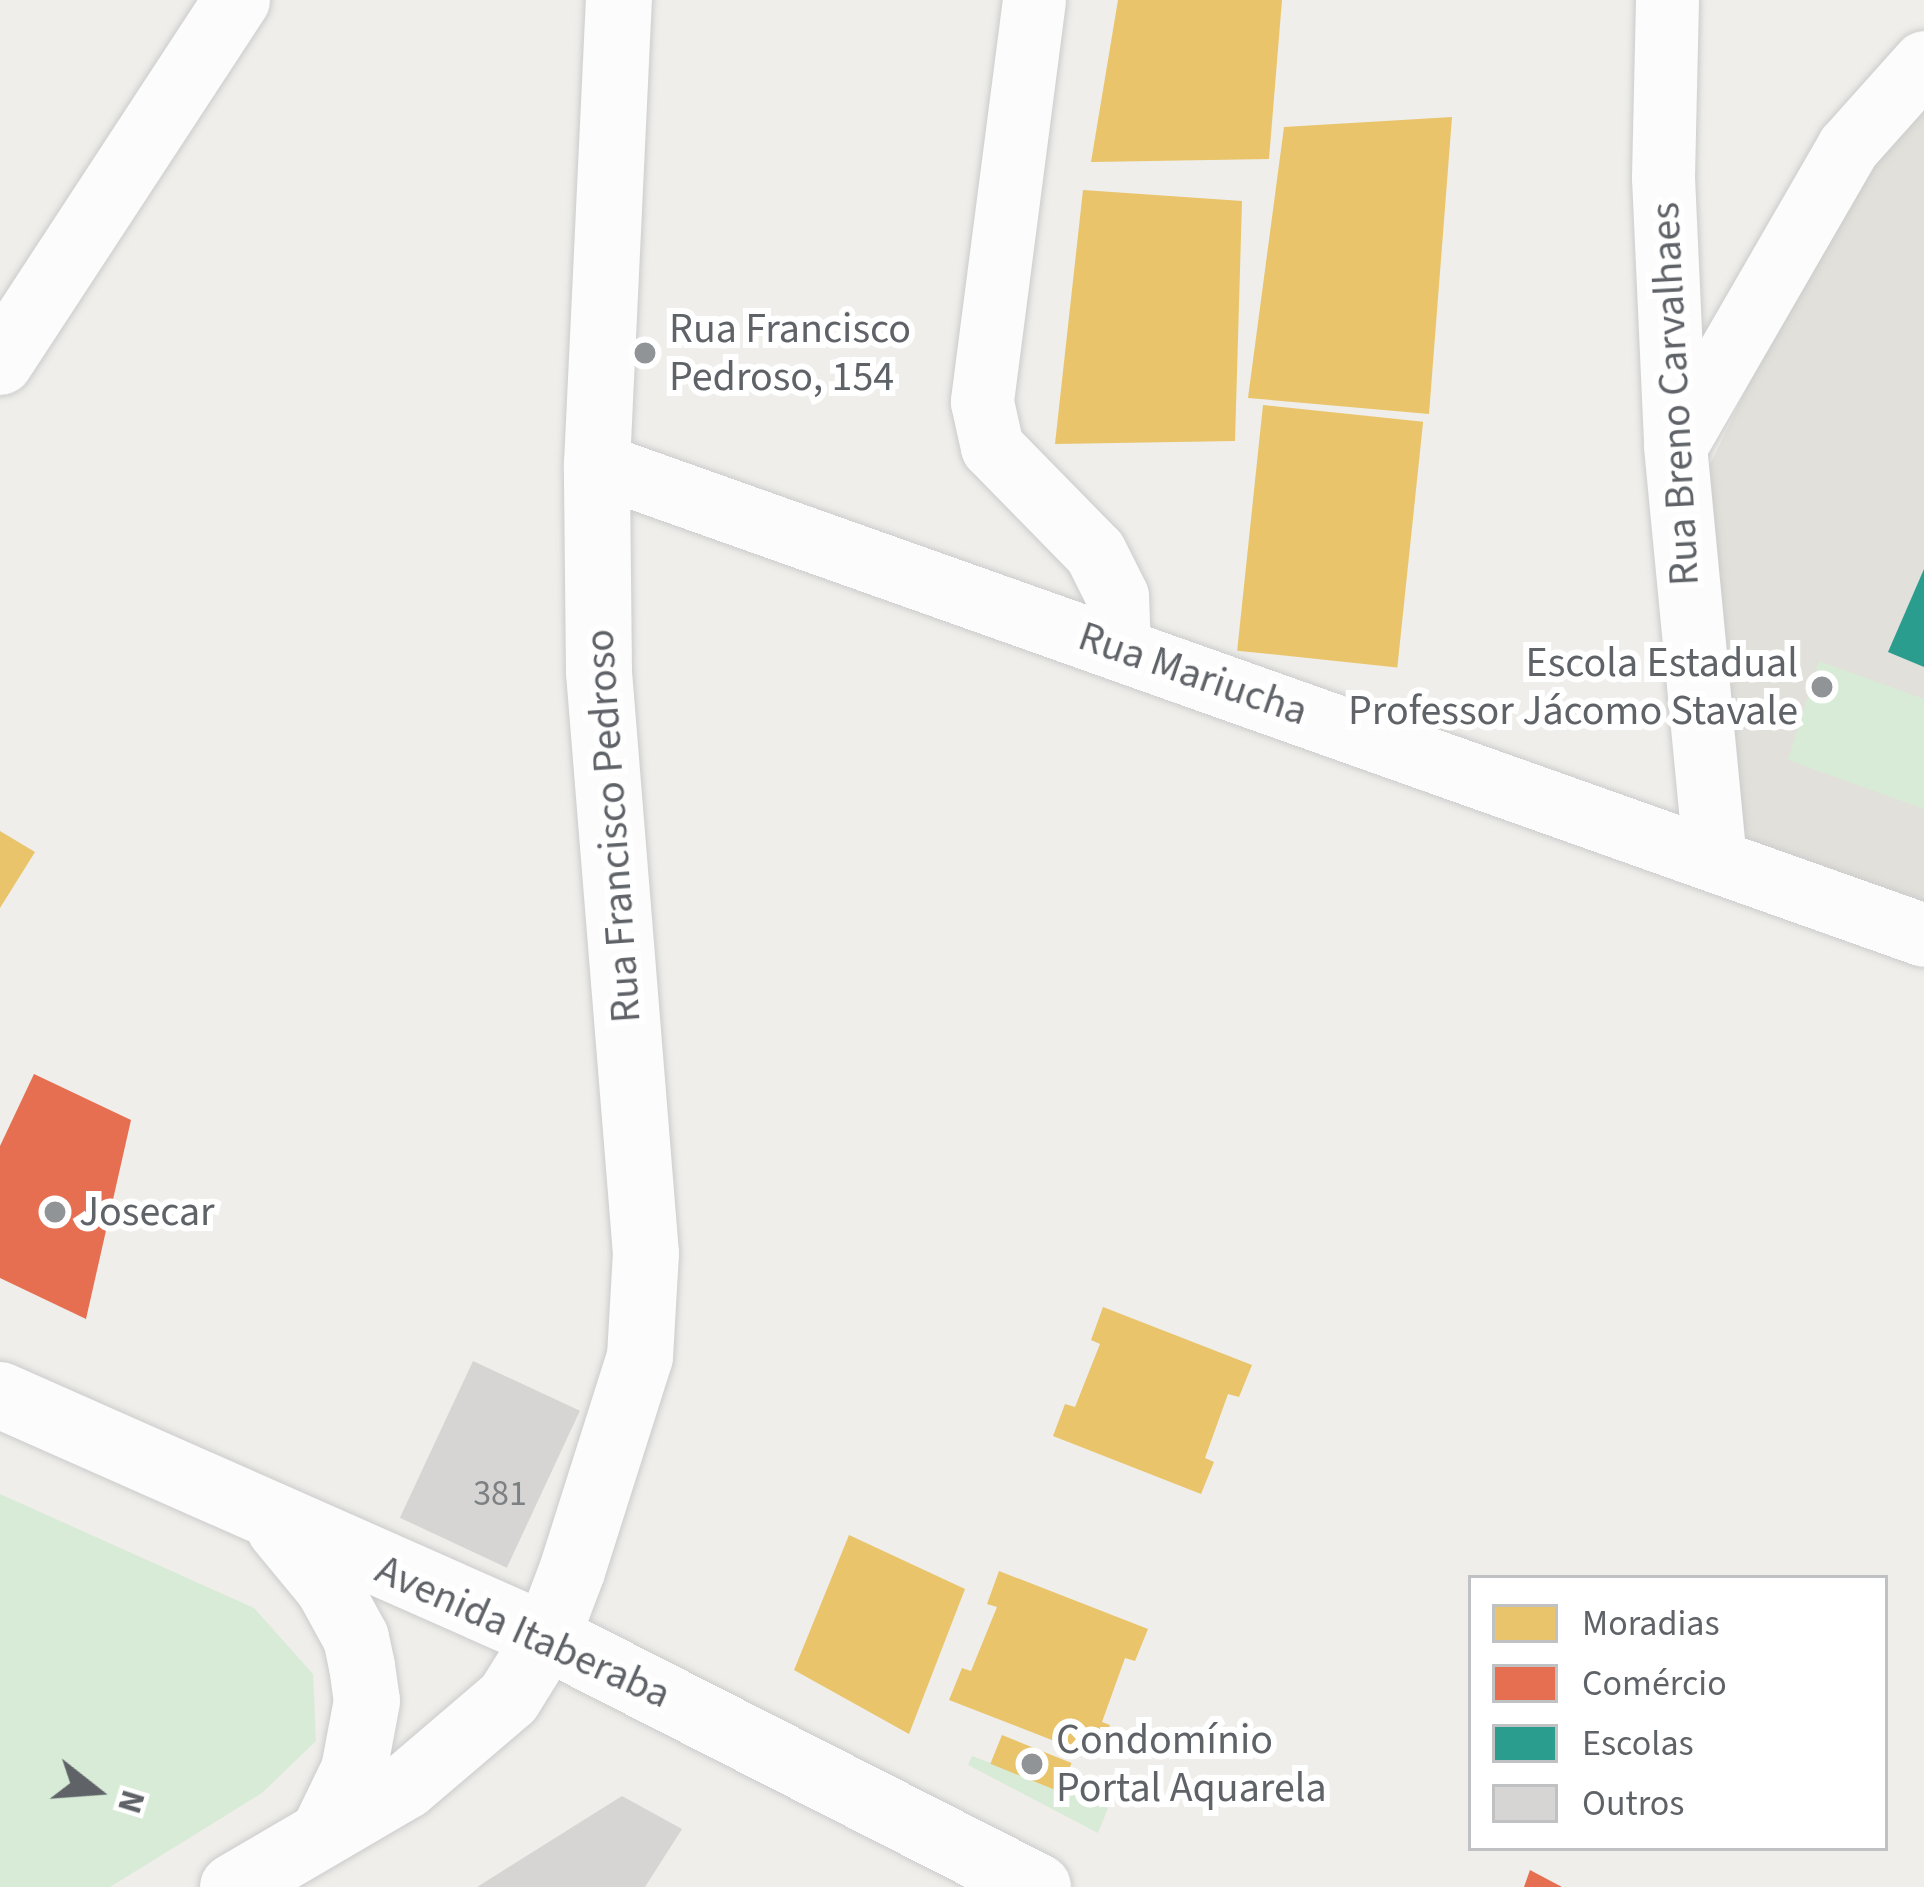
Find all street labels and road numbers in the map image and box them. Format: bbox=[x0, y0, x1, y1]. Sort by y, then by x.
street label: Rua Breno Carvalhaes bbox=[1640, 201, 1710, 587]
street label: Rua Mariucha bbox=[1072, 611, 1314, 737]
street label: Rua Francisco Pedroso bbox=[574, 627, 652, 1025]
street label: Avenida Itaberaba bbox=[368, 1544, 678, 1720]

